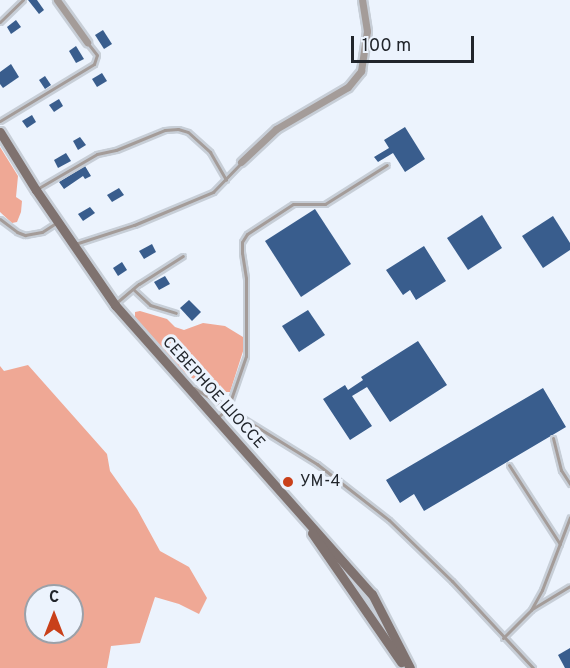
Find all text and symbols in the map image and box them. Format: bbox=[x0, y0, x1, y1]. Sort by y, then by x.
scale bar bbox=[354, 24, 477, 62]
text: 100 m bbox=[362, 35, 411, 58]
street label: СЕВЕРНОЕ ШОССЕ bbox=[158, 333, 268, 453]
place label: УМ-4 bbox=[300, 472, 340, 492]
marker: УМ-4 bbox=[281, 475, 295, 489]
north arrow bbox=[24, 584, 84, 644]
text: С bbox=[49, 588, 59, 608]

